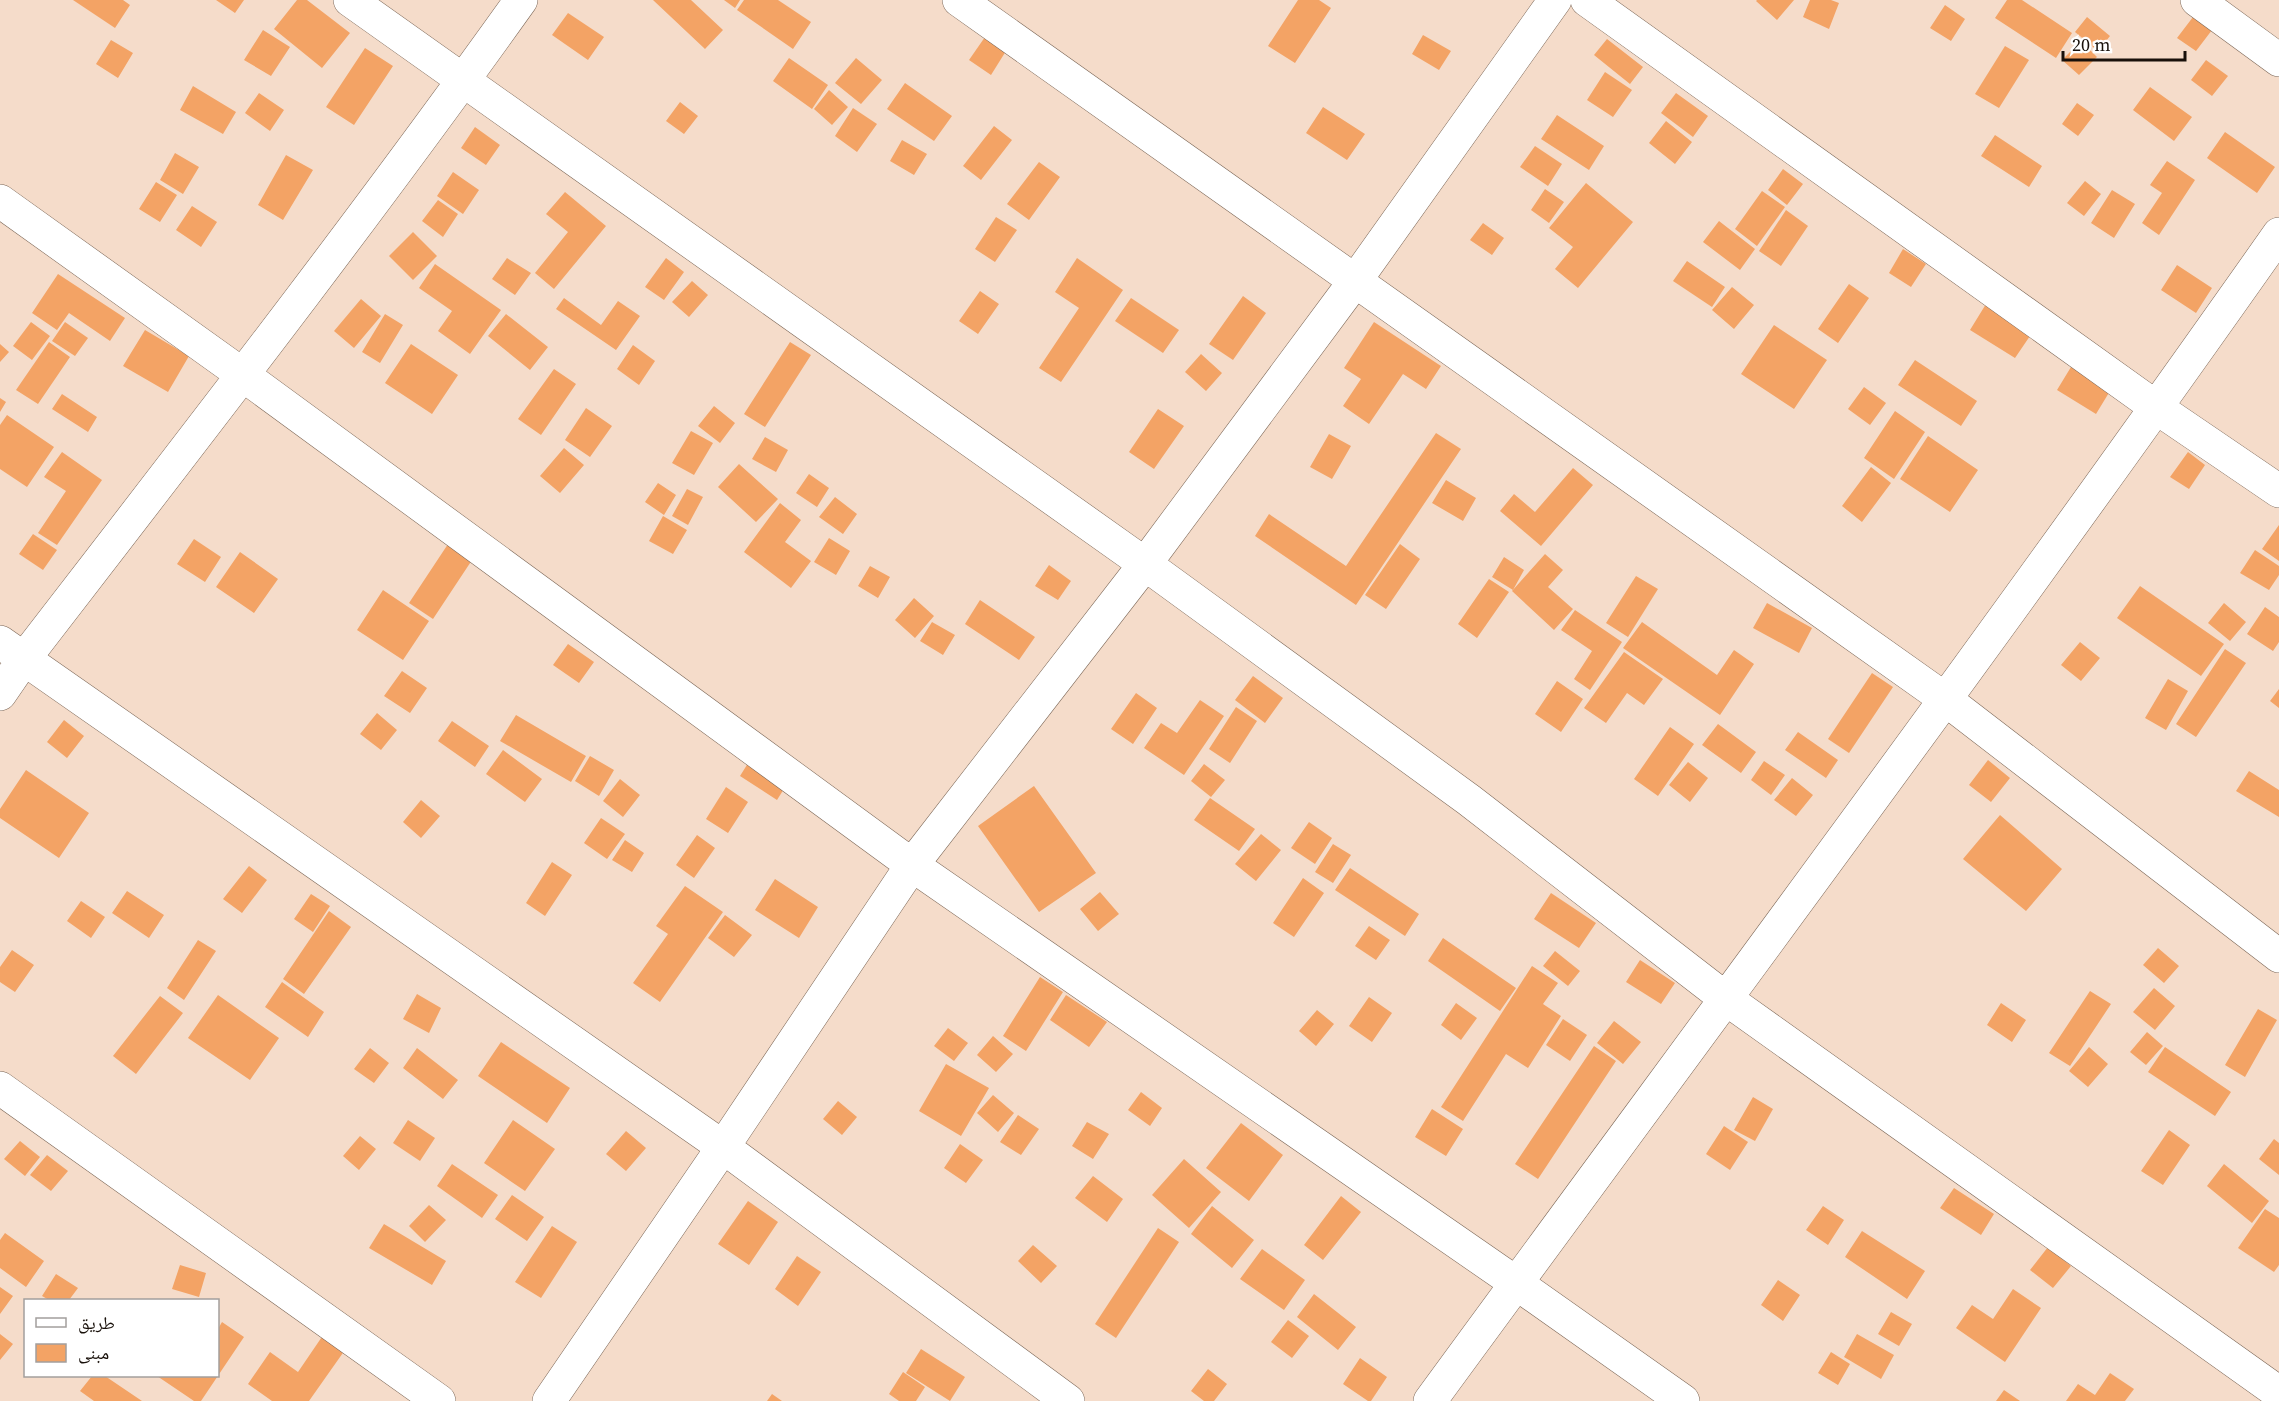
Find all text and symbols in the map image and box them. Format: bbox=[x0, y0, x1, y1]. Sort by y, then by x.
scale bar bbox=[2063, 24, 2184, 62]
text: 20 m bbox=[2072, 32, 2110, 57]
legend bbox=[24, 1299, 219, 1377]
text: طريق bbox=[78, 1310, 115, 1335]
text: مبنى bbox=[78, 1340, 109, 1365]

